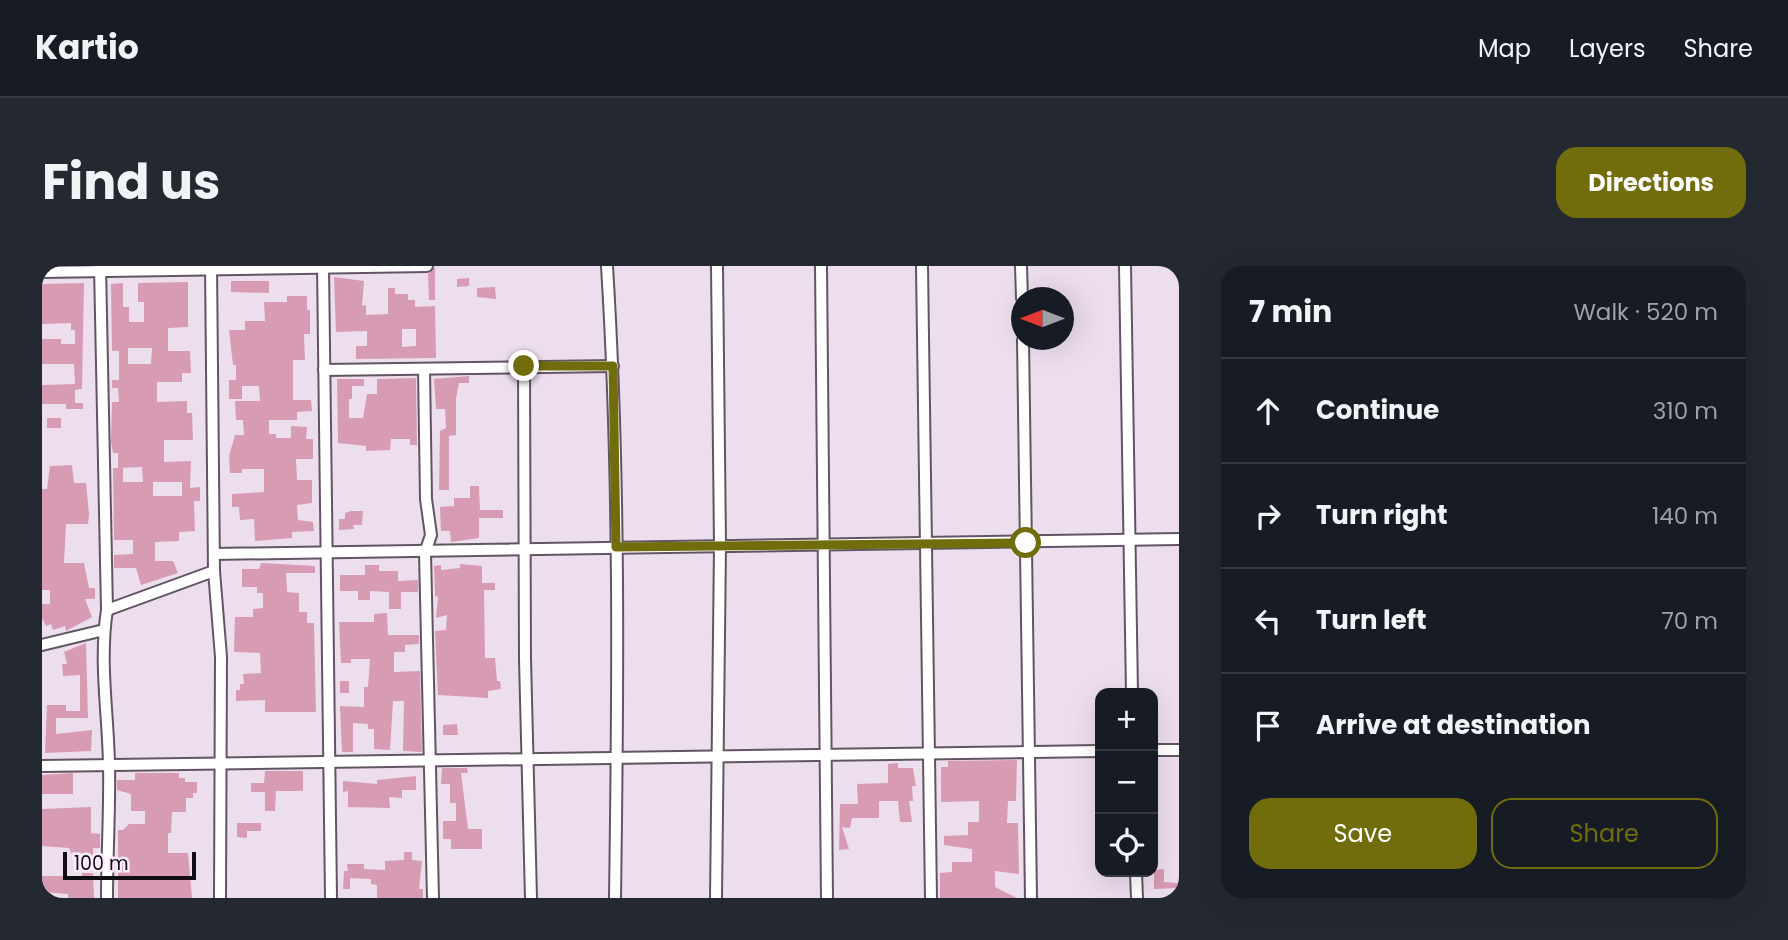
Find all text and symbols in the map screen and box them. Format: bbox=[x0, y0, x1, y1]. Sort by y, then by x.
text: Kartio bbox=[35, 24, 139, 71]
text: Map bbox=[1478, 32, 1531, 65]
text: Layers bbox=[1569, 32, 1645, 65]
text: Share bbox=[1683, 32, 1753, 65]
button: Directions bbox=[1556, 147, 1746, 218]
text: Find us bbox=[42, 148, 220, 216]
north arrow bbox=[1011, 287, 1074, 350]
text: 7 min bbox=[1249, 290, 1332, 333]
text: Walk · 520 m bbox=[1573, 296, 1718, 328]
route end bbox=[508, 350, 539, 381]
icon: ahead bbox=[1249, 392, 1287, 430]
text: Continue bbox=[1316, 392, 1439, 428]
text: 310 m bbox=[1653, 395, 1718, 427]
icon: right bbox=[1249, 497, 1287, 535]
text: Turn right bbox=[1316, 497, 1448, 533]
text: 140 m bbox=[1652, 500, 1718, 532]
route start bbox=[1010, 527, 1041, 558]
icon: left bbox=[1249, 602, 1287, 640]
text: Turn left bbox=[1316, 602, 1427, 638]
text: 70 m bbox=[1661, 605, 1718, 637]
map controls bbox=[1095, 688, 1158, 877]
button: + bbox=[1095, 688, 1158, 751]
icon: arrive bbox=[1249, 707, 1287, 745]
text: Arrive at destination bbox=[1316, 707, 1591, 743]
button: − bbox=[1095, 751, 1158, 814]
button: Save bbox=[1249, 798, 1477, 869]
button: Share bbox=[1491, 798, 1718, 869]
button: locate bbox=[1095, 814, 1158, 877]
scale bar bbox=[63, 849, 196, 881]
text: 100 m bbox=[74, 850, 129, 877]

